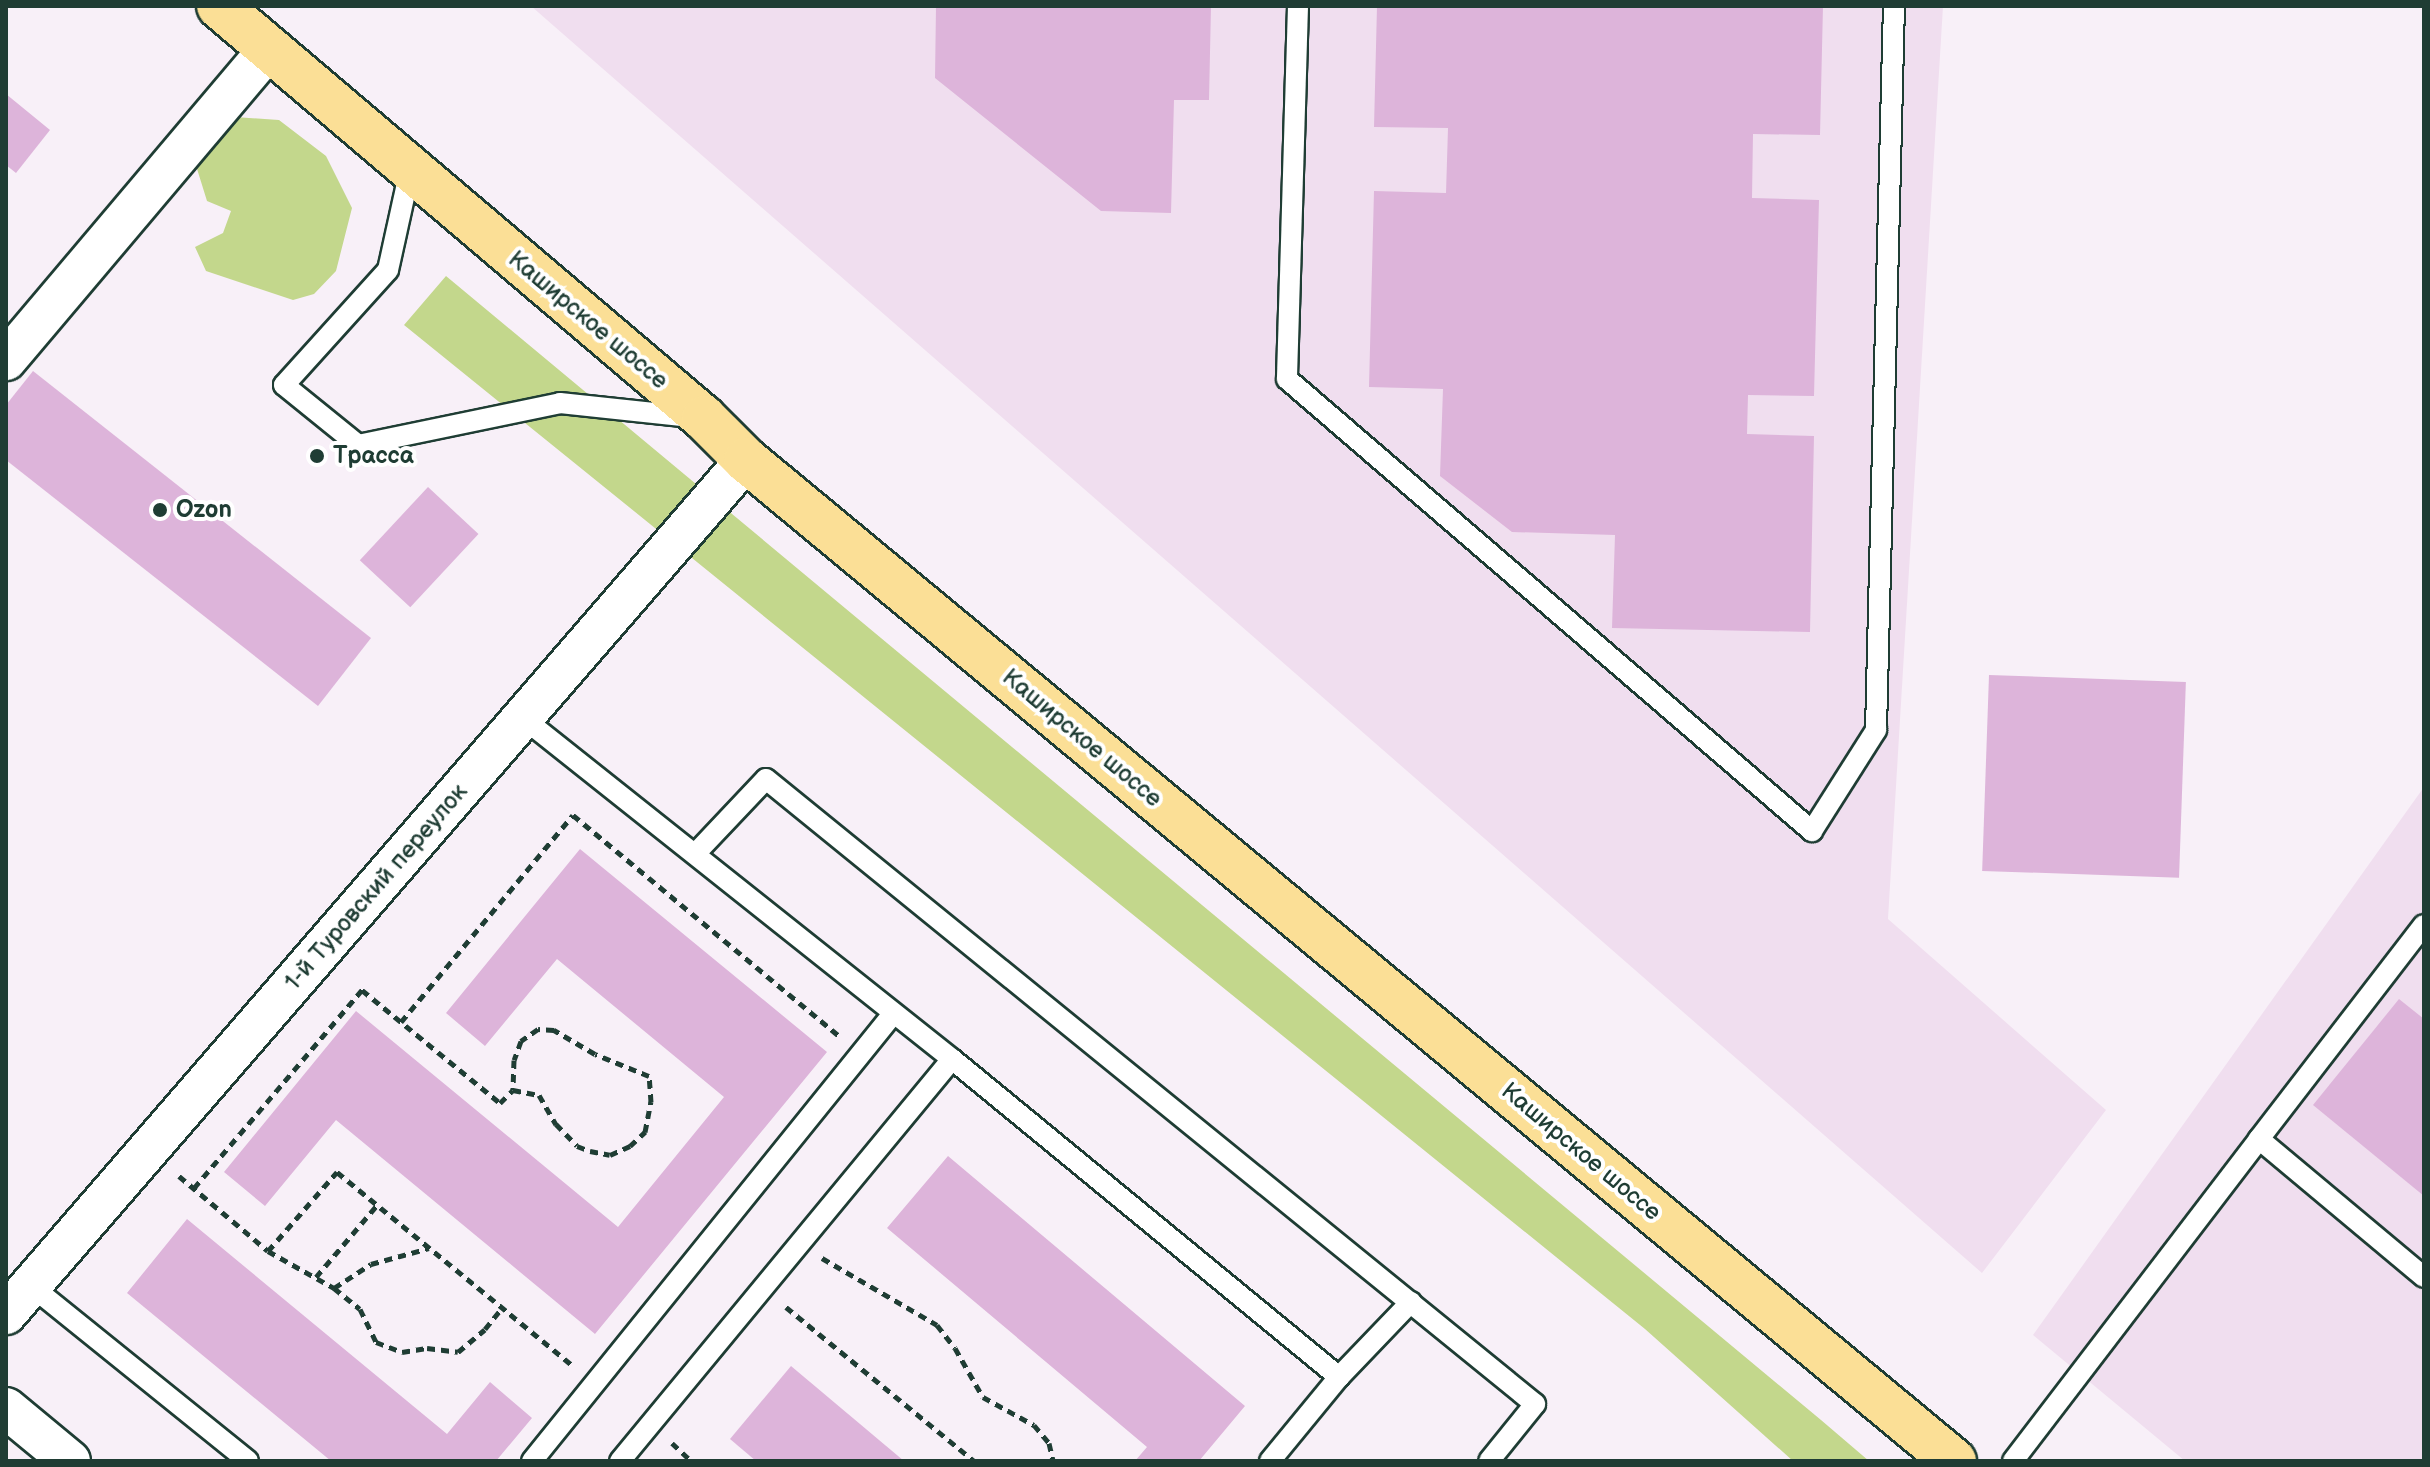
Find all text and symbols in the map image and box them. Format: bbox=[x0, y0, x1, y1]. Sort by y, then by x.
street label: Каширское шоссе bbox=[502, 245, 674, 395]
place label: Трасса bbox=[333, 442, 414, 470]
marker: Трасса bbox=[308, 447, 326, 465]
place label: Ozon bbox=[176, 496, 232, 524]
marker: Ozon bbox=[151, 501, 169, 519]
street label: Каширское шоссе bbox=[996, 663, 1168, 813]
street label: 1-й Туровский переулок bbox=[278, 778, 474, 996]
street label: Каширское шоссе bbox=[1495, 1077, 1667, 1227]

